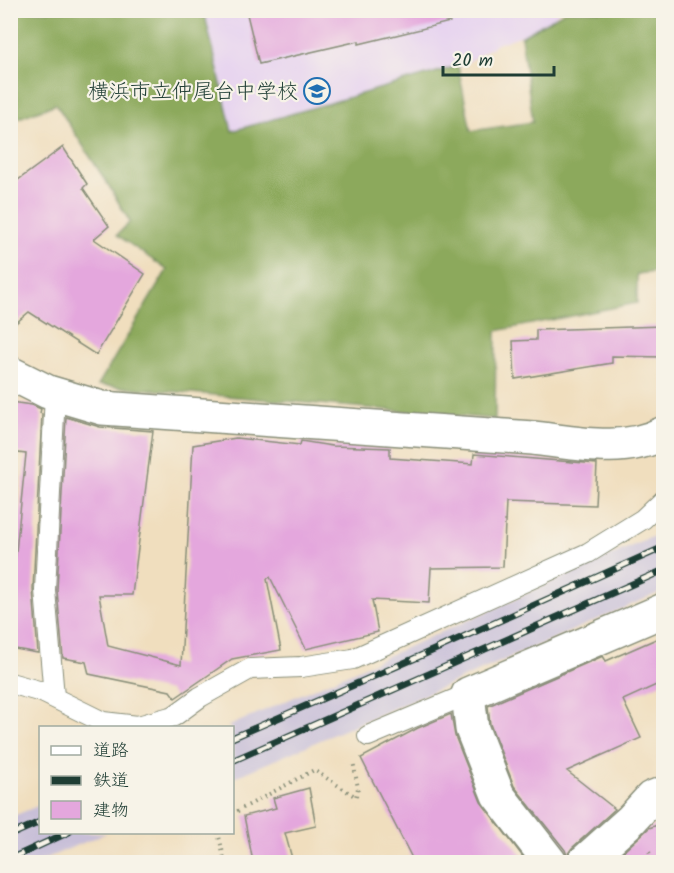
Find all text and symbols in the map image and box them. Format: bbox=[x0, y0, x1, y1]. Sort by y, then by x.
scale bar bbox=[443, 39, 554, 77]
text: 20 m bbox=[452, 47, 493, 76]
place label: 横浜市立仲尾台中学校 bbox=[88, 76, 298, 109]
school or university icon: 横浜市立仲尾台中学校 bbox=[302, 76, 332, 106]
legend bbox=[39, 726, 234, 834]
text: 道路 bbox=[93, 737, 129, 766]
text: 鉄道 bbox=[93, 767, 129, 796]
text: 建物 bbox=[93, 797, 129, 826]

